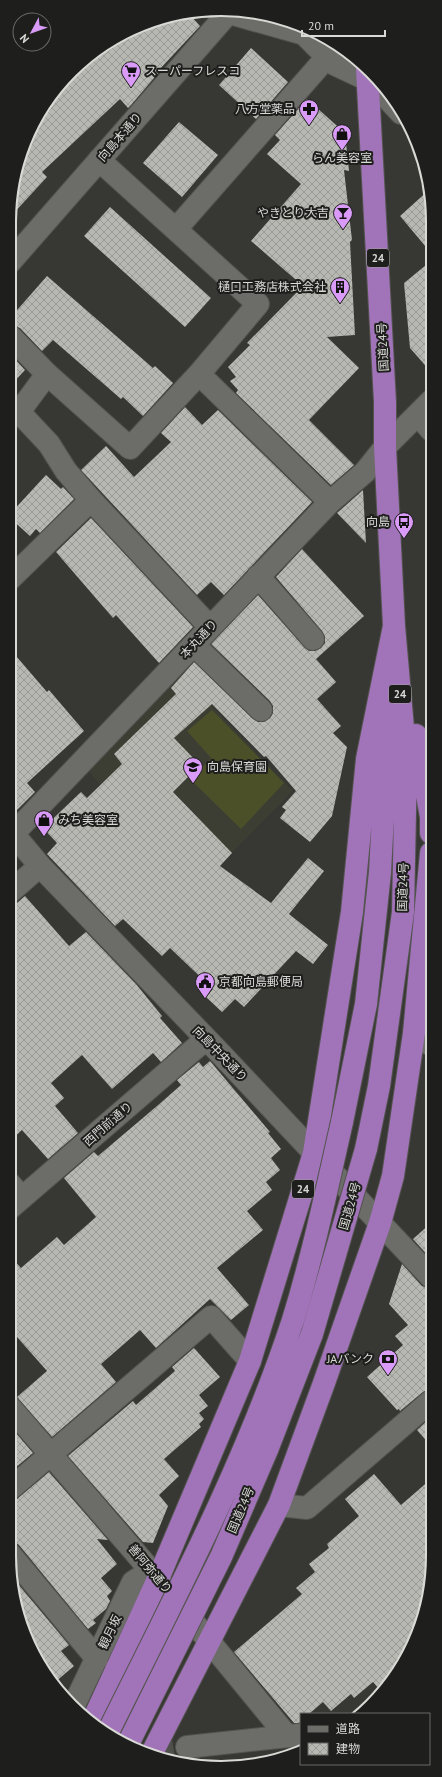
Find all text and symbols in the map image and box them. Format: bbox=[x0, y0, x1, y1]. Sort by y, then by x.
north arrow bbox=[12, 12, 52, 52]
scale bar bbox=[302, 12, 385, 38]
text: 20 m bbox=[308, 18, 334, 33]
text: N bbox=[17, 31, 32, 46]
supermarket icon: スーパーフレスコ bbox=[120, 60, 142, 88]
place label: スーパーフレスコ bbox=[145, 63, 240, 78]
pharmacy icon: 八方堂薬品 bbox=[298, 98, 320, 126]
place label: 八方堂薬品 bbox=[235, 101, 295, 116]
street label: 向島本通り bbox=[94, 109, 145, 164]
shop icon: らん美容室 bbox=[331, 123, 353, 151]
place label: らん美容室 bbox=[312, 150, 372, 165]
bar icon: やきとり大吉 bbox=[332, 202, 354, 230]
place label: やきとり大吉 bbox=[257, 205, 329, 220]
road number: 24 bbox=[367, 249, 389, 267]
building icon: 樋口工務店株式会社 bbox=[329, 276, 351, 304]
place label: 樋口工務店株式会社 bbox=[218, 279, 326, 294]
street label: 国道24号 bbox=[374, 322, 391, 372]
bus stop icon: 向島 bbox=[393, 511, 415, 539]
place label: 向島 bbox=[366, 514, 390, 529]
street label: 本丸通り bbox=[177, 616, 220, 661]
road number: 24 bbox=[389, 685, 411, 703]
school or university icon: 向島保育園 bbox=[182, 756, 204, 784]
place label: 向島保育園 bbox=[207, 759, 267, 774]
shop icon: みち美容室 bbox=[33, 809, 55, 837]
place label: みち美容室 bbox=[58, 812, 118, 827]
street label: 国道24号 bbox=[394, 862, 411, 912]
public building icon: 京都向島郵便局 bbox=[194, 971, 216, 999]
place label: 京都向島郵便局 bbox=[219, 974, 303, 989]
street label: 向島中央通り bbox=[190, 1023, 251, 1085]
street label: 西門前通り bbox=[80, 1098, 135, 1149]
road number: 24 bbox=[292, 1180, 314, 1198]
street label: 国道24号 bbox=[336, 1180, 363, 1232]
bank icon: JAバンク bbox=[377, 1348, 399, 1376]
place label: JAバンク bbox=[326, 1351, 374, 1366]
street label: 国道24号 bbox=[224, 1484, 257, 1535]
street label: 善阿弥通り bbox=[125, 1541, 175, 1596]
street label: 観月坂 bbox=[95, 1612, 124, 1651]
legend bbox=[300, 1713, 430, 1765]
text: 道路 bbox=[336, 1721, 360, 1736]
text: 建物 bbox=[336, 1741, 360, 1756]

